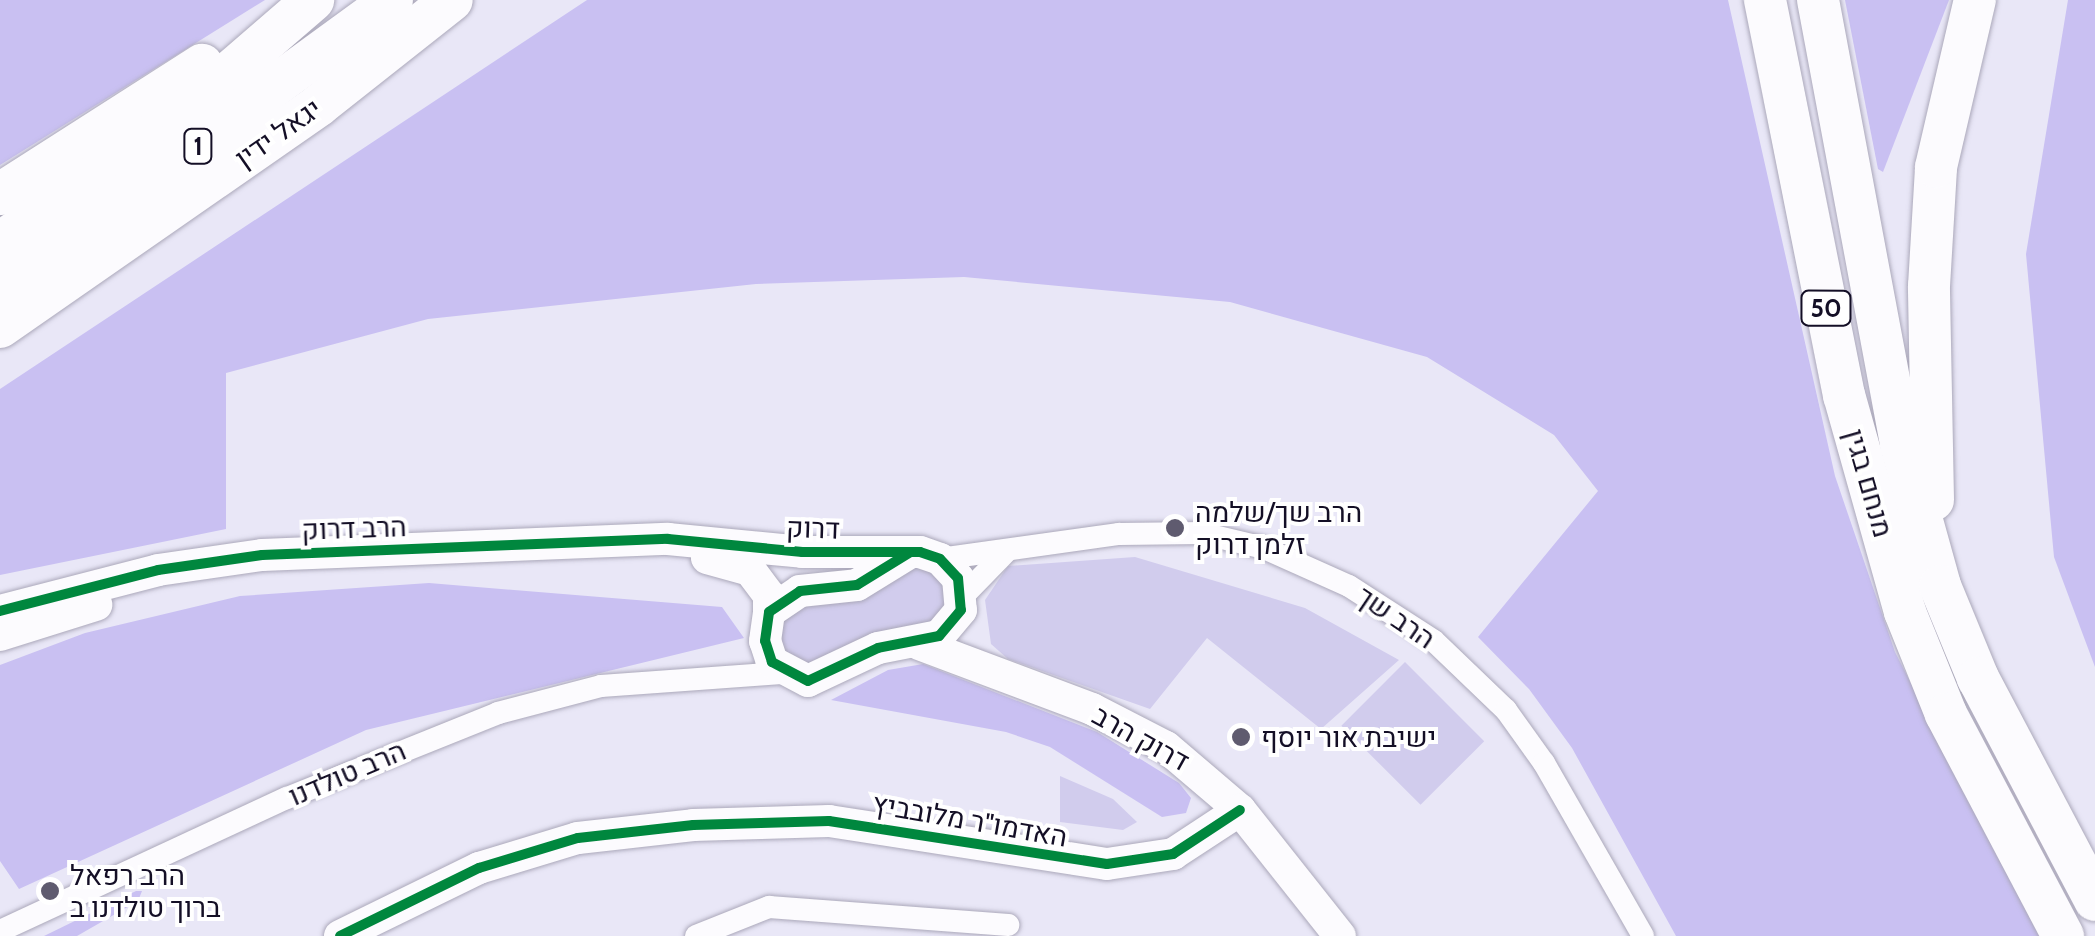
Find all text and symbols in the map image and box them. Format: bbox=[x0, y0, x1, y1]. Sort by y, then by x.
street label: יגאל ידין bbox=[228, 91, 328, 175]
road number: 1 bbox=[183, 126, 213, 166]
road number: 50 bbox=[1798, 288, 1854, 328]
street label: מנחם בגין bbox=[1838, 425, 1900, 541]
place label: הרב שך/שלמה זלמן דרוק bbox=[1195, 495, 1362, 561]
street label: הרב דרוק bbox=[301, 509, 407, 547]
street label: דרוק bbox=[785, 510, 841, 546]
marker: הרב שך/שלמה זלמן דרוק bbox=[1164, 517, 1186, 539]
street label: הרב שך bbox=[1350, 579, 1442, 655]
street label: דרוק הרב bbox=[1087, 698, 1195, 778]
place label: ישיבת אור יוסף bbox=[1261, 720, 1436, 754]
marker: ישיבת אור יוסף bbox=[1230, 726, 1252, 748]
street label: הרב טולדנו bbox=[283, 733, 411, 813]
street label: האדמו"ר מלובביץ bbox=[870, 786, 1070, 854]
place label: הרב רפאל ברוך טולדנו ב bbox=[70, 858, 221, 924]
marker: הרב רפאל ברוך טולדנו ב bbox=[39, 880, 61, 902]

